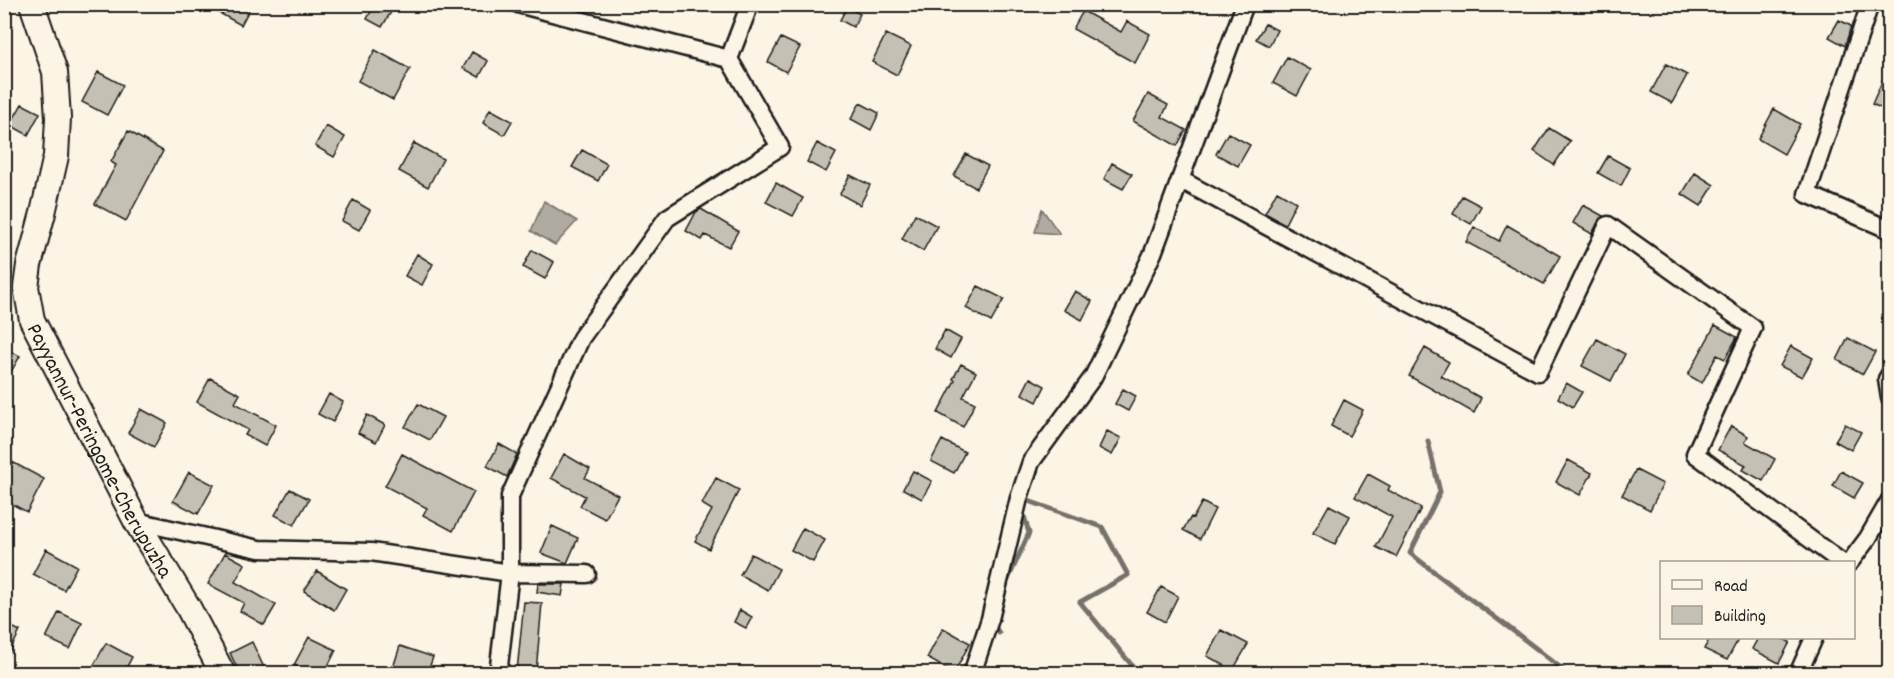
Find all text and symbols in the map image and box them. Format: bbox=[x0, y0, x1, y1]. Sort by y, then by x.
street label: Payyannur-Peringome-Cherupuzha bbox=[17, 319, 179, 585]
legend bbox=[1660, 561, 1855, 639]
text: Road bbox=[1714, 575, 1748, 600]
text: Building bbox=[1714, 605, 1766, 630]

